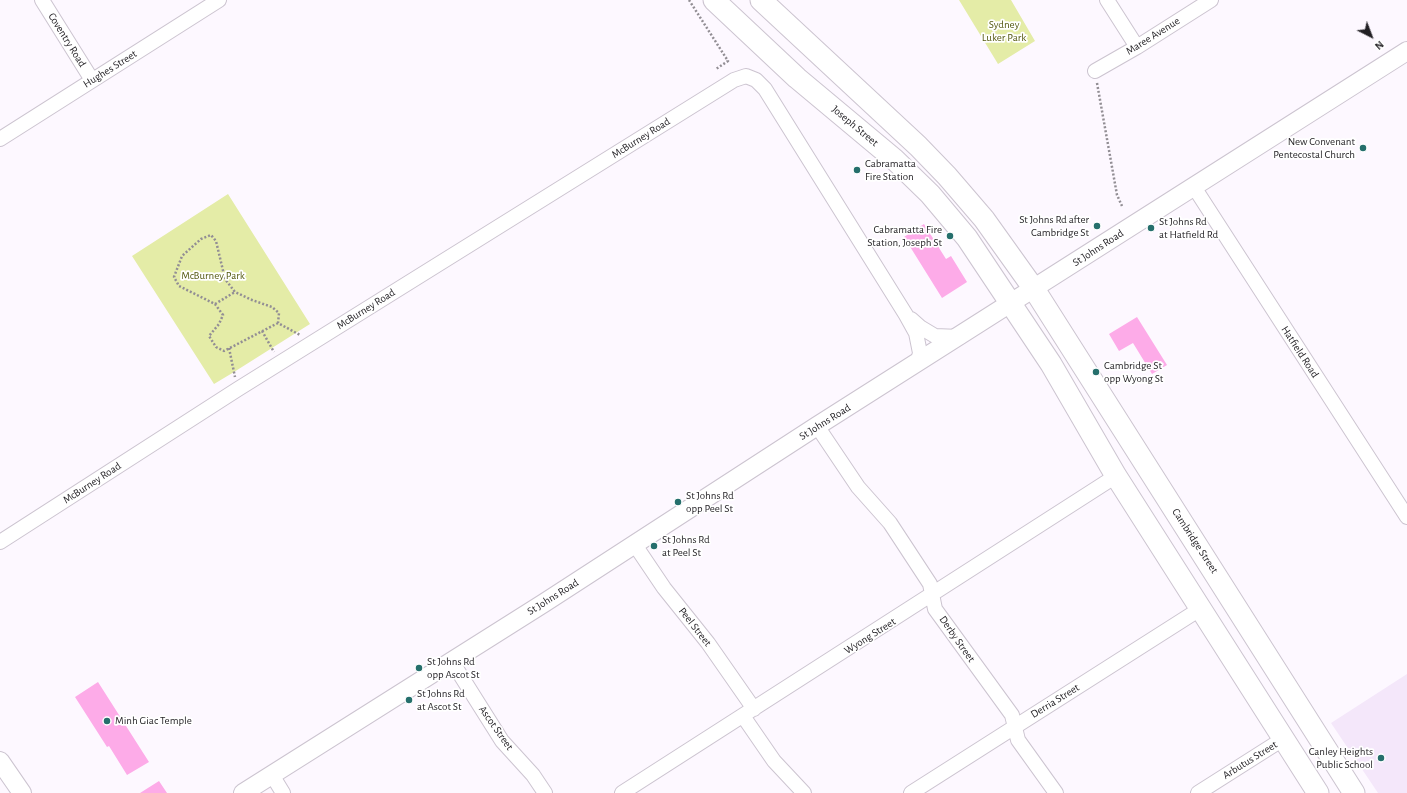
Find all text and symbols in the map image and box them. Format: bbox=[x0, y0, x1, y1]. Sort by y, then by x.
street label: Coventry Road bbox=[45, 10, 89, 70]
street label: Maree Avenue bbox=[1124, 14, 1182, 58]
north arrow bbox=[1351, 16, 1391, 56]
park label: Sydney Luker Park bbox=[982, 18, 1026, 44]
text: N bbox=[1373, 39, 1386, 52]
street label: Hughes Street bbox=[81, 47, 139, 91]
street label: Joseph Street bbox=[829, 103, 881, 149]
street label: McBurney Road bbox=[609, 115, 673, 161]
place label: New Convenant Pentecostal Church bbox=[1273, 135, 1355, 161]
marker: New Convenant Pentecostal Church bbox=[1358, 143, 1368, 153]
place label: Cabramatta Fire Station bbox=[865, 157, 916, 183]
marker: Cabramatta Fire Station bbox=[852, 165, 862, 175]
place label: St Johns Rd after Cambridge St bbox=[1019, 213, 1089, 239]
place label: St Johns Rd at Hatfield Rd bbox=[1159, 215, 1218, 241]
marker: St Johns Rd after Cambridge St bbox=[1092, 221, 1102, 231]
place label: Cabramatta Fire Station, Joseph St bbox=[867, 223, 942, 249]
marker: St Johns Rd at Hatfield Rd bbox=[1146, 223, 1156, 233]
street label: St Johns Road bbox=[1070, 227, 1126, 269]
marker: Cabramatta Fire Station, Joseph St bbox=[945, 231, 955, 241]
park label: McBurney Park bbox=[181, 269, 245, 283]
street label: McBurney Road bbox=[334, 286, 398, 332]
street label: Hatfield Road bbox=[1278, 324, 1322, 380]
place label: Cambridge St opp Wyong St bbox=[1104, 359, 1163, 385]
marker: Cambridge St opp Wyong St bbox=[1091, 367, 1101, 377]
street label: St Johns Road bbox=[797, 401, 853, 443]
street label: McBurney Road bbox=[61, 459, 123, 507]
place label: St Johns Rd opp Peel St bbox=[686, 489, 734, 515]
marker: St Johns Rd opp Peel St bbox=[673, 497, 683, 507]
street label: Cambridge Street bbox=[1169, 506, 1221, 576]
place label: St Johns Rd at Peel St bbox=[662, 533, 710, 559]
marker: St Johns Rd at Peel St bbox=[649, 541, 659, 551]
street label: St Johns Road bbox=[525, 576, 581, 618]
street label: Peel Street bbox=[676, 605, 714, 649]
street label: Derby Street bbox=[936, 613, 978, 665]
street label: Wyong Street bbox=[842, 615, 898, 657]
place label: St Johns Rd opp Ascot St bbox=[427, 655, 480, 681]
marker: St Johns Rd opp Ascot St bbox=[414, 663, 424, 673]
street label: Derria Street bbox=[1028, 681, 1082, 721]
place label: St Johns Rd at Ascot St bbox=[417, 687, 465, 713]
marker: St Johns Rd at Ascot St bbox=[404, 695, 414, 705]
street label: Ascot Street bbox=[476, 703, 516, 753]
place label: Minh Giac Temple bbox=[115, 714, 192, 728]
marker: Minh Giac Temple bbox=[102, 716, 112, 726]
street label: Arbutus Street bbox=[1220, 738, 1280, 782]
place label: Canley Heights Public School bbox=[1309, 745, 1373, 771]
marker: Canley Heights Public School bbox=[1376, 753, 1386, 763]

